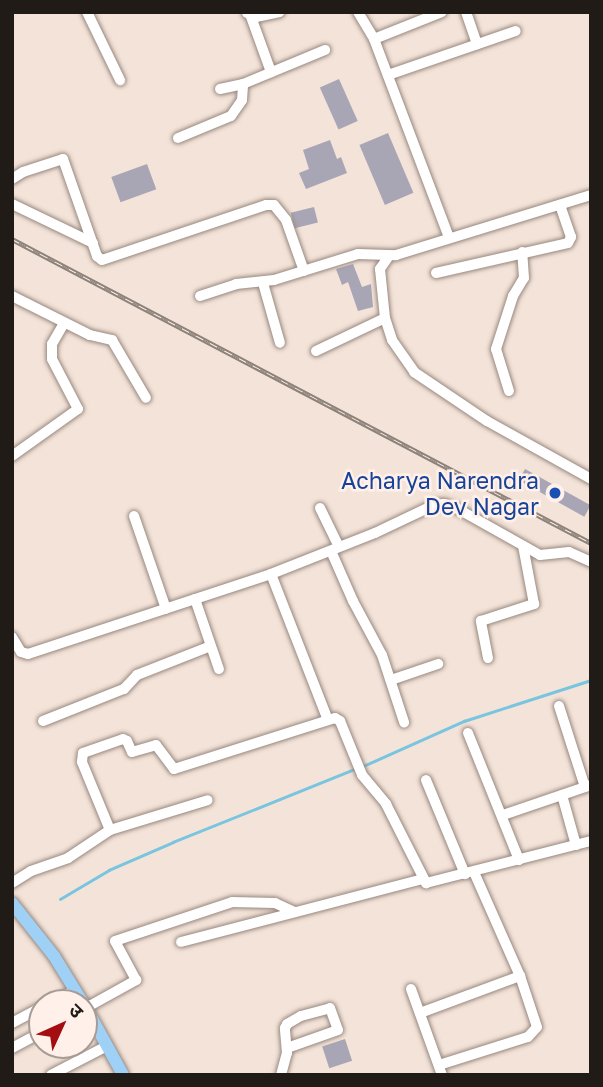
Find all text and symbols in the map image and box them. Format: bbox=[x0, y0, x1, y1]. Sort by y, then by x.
place label: Acharya Narendra Dev Nagar bbox=[341, 466, 539, 520]
marker: Acharya Narendra Dev Nagar bbox=[545, 483, 565, 503]
north arrow bbox=[28, 989, 98, 1059]
text: उ bbox=[65, 998, 89, 1022]

